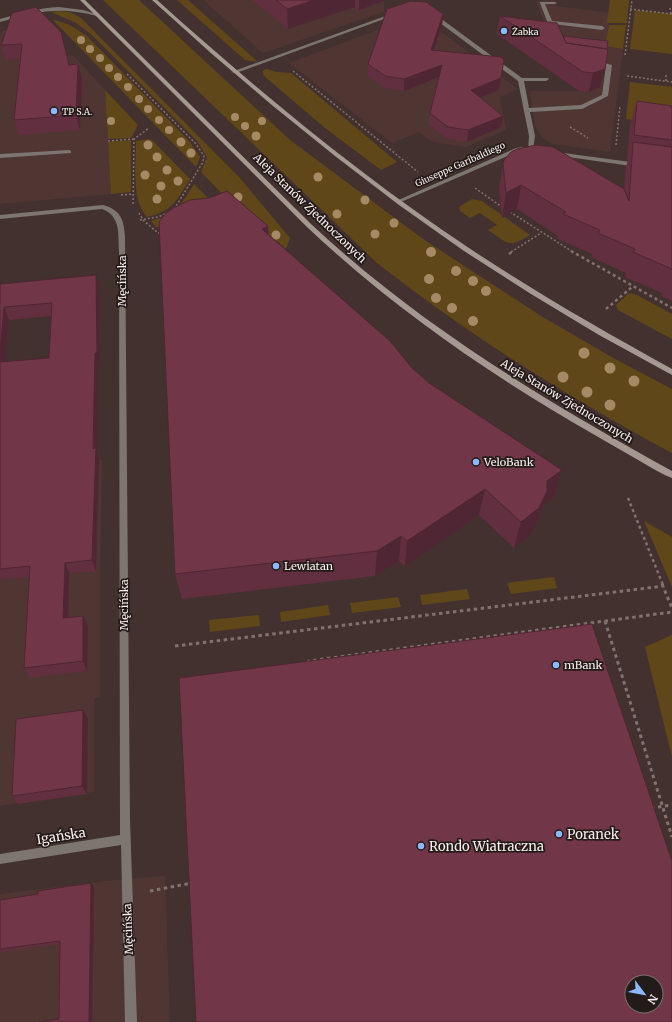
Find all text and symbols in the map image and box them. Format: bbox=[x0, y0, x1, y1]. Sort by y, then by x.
marker: Żabka bbox=[499, 26, 509, 36]
place label: Żabka bbox=[512, 26, 539, 37]
marker: TP S.A. bbox=[49, 106, 59, 116]
place label: TP S.A. bbox=[62, 106, 92, 117]
street label: Giuseppe Garibaldiego bbox=[413, 139, 507, 189]
street label: Aleja Stanów Zjednoczonych bbox=[250, 150, 370, 266]
street label: Męcińska bbox=[115, 255, 129, 307]
street label: Aleja Stanów Zjednoczonych bbox=[497, 355, 636, 446]
place label: VeloBank bbox=[483, 455, 534, 469]
marker: VeloBank bbox=[471, 457, 481, 467]
place label: Lewiatan bbox=[284, 559, 334, 573]
marker: Lewiatan bbox=[271, 561, 281, 571]
street label: Męcińska bbox=[117, 579, 131, 631]
place label: mBank bbox=[564, 658, 603, 672]
marker: mBank bbox=[551, 660, 561, 670]
street label: Igańska bbox=[35, 824, 87, 848]
place label: Poranek bbox=[567, 826, 620, 843]
marker: Poranek bbox=[554, 829, 564, 839]
place label: Rondo Wiatraczna bbox=[429, 838, 544, 855]
marker: Rondo Wiatraczna bbox=[416, 841, 426, 851]
street label: Męcińska bbox=[120, 903, 136, 955]
north arrow bbox=[624, 974, 664, 1014]
text: N bbox=[644, 992, 661, 1007]

